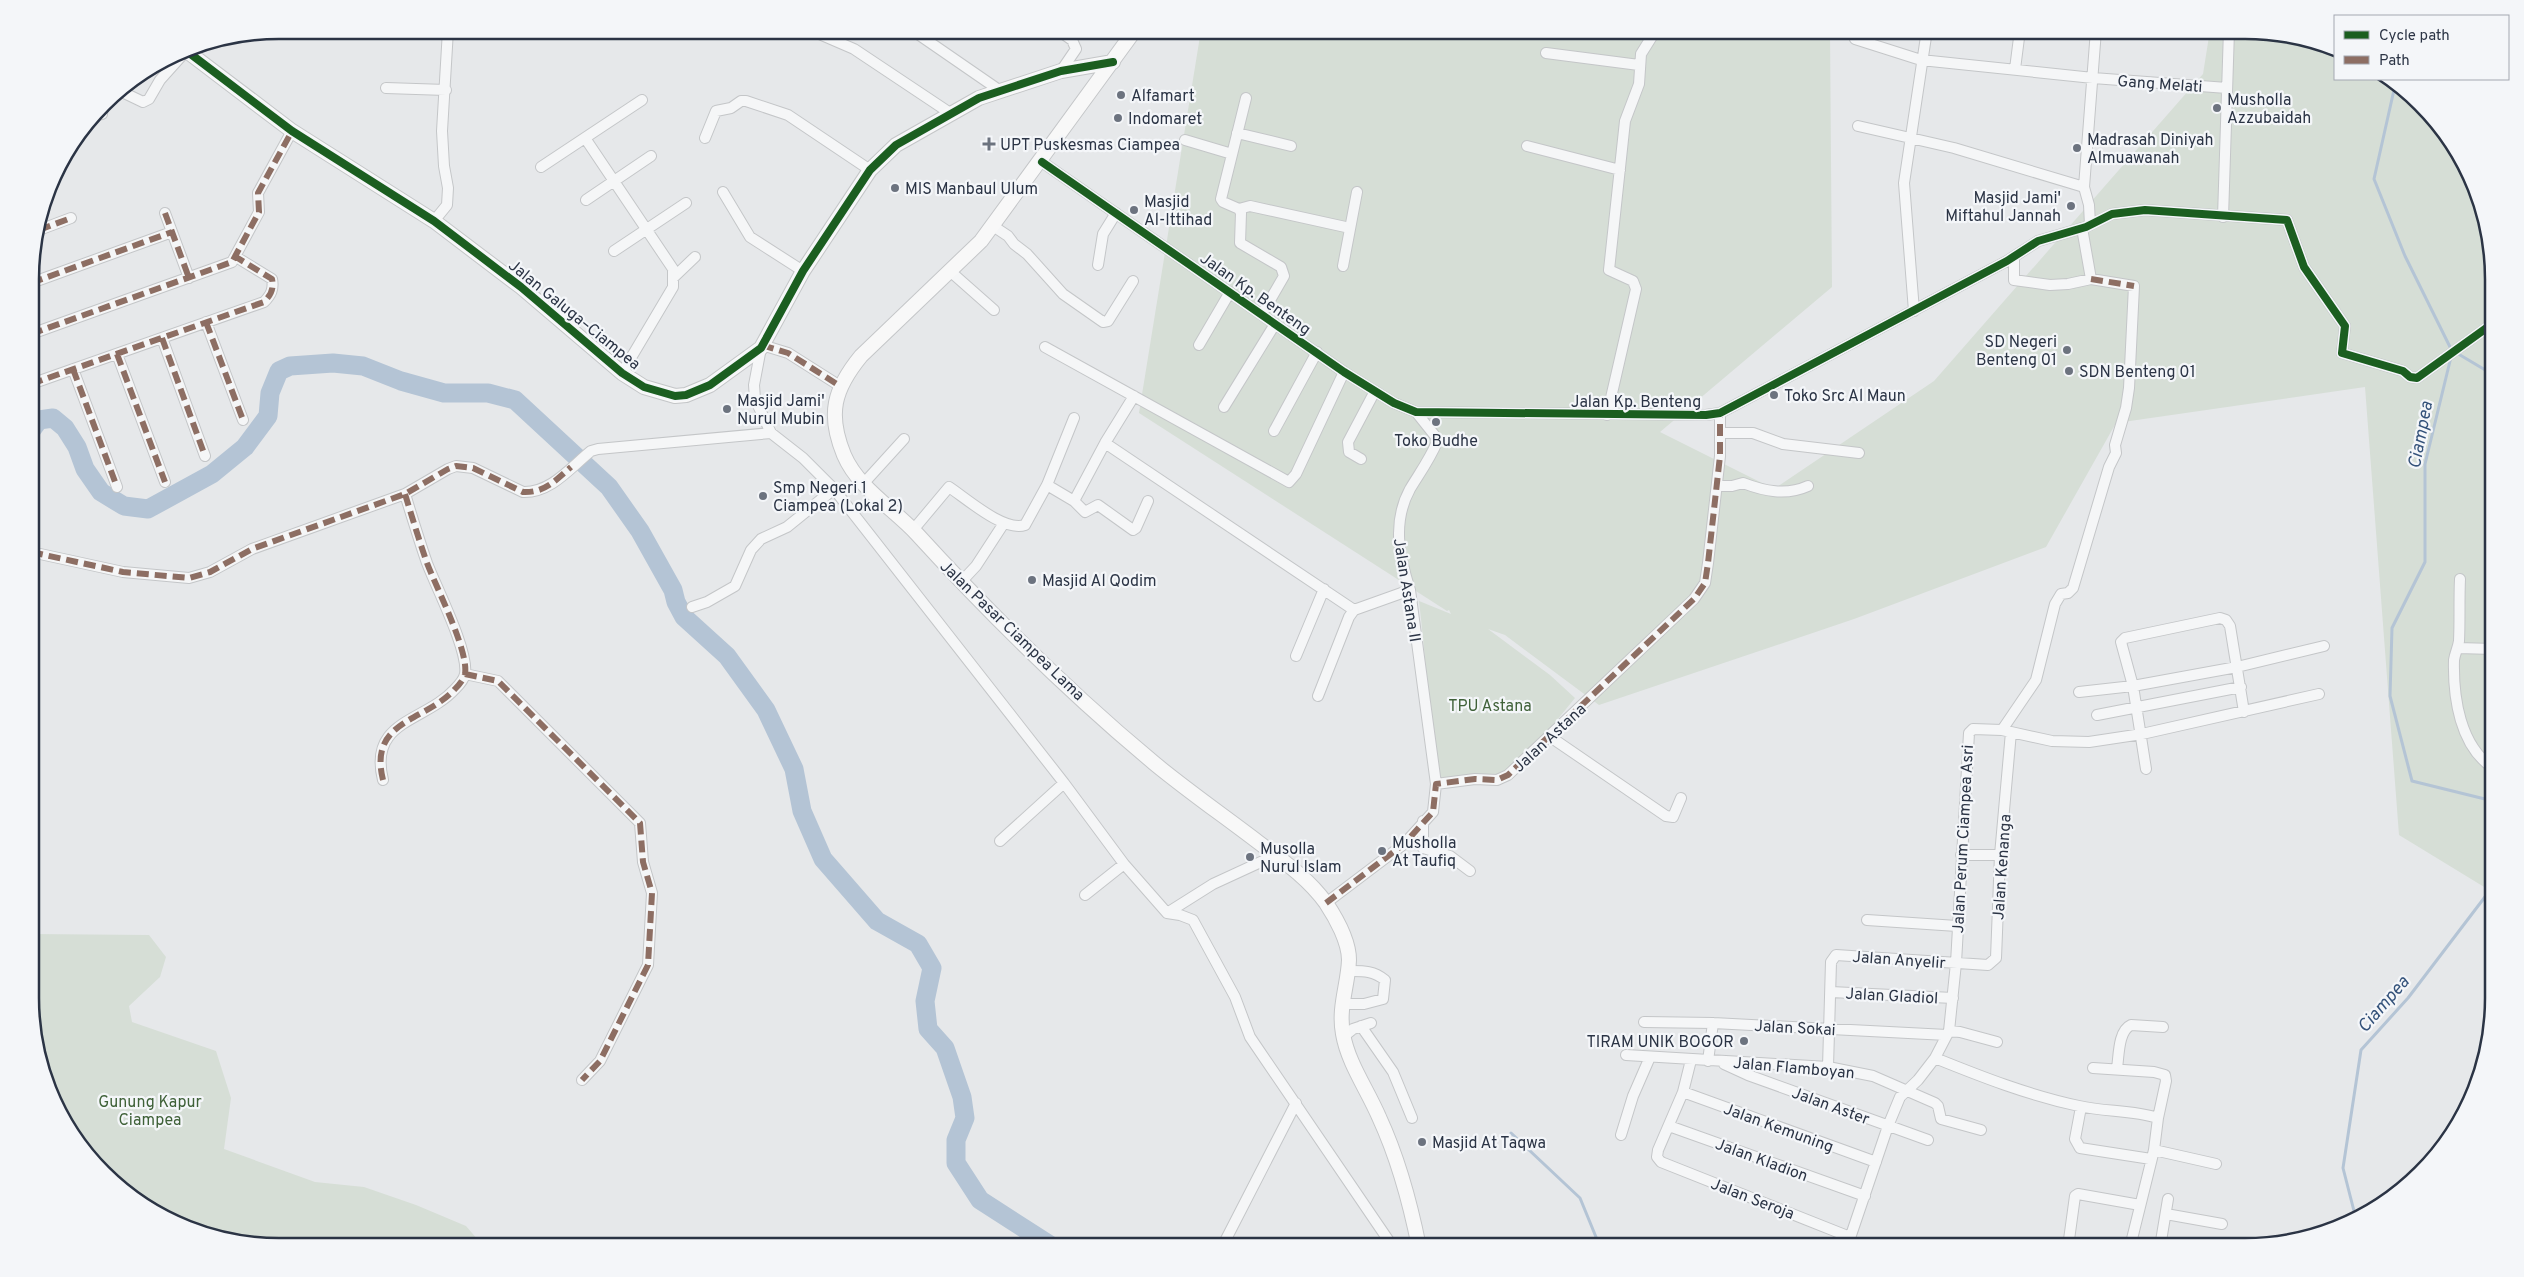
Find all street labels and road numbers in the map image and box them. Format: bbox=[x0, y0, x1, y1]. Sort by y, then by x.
street label: Gang Melati bbox=[2117, 72, 2203, 98]
street label: Jalan Kp. Benteng bbox=[1196, 249, 1314, 340]
street label: Jalan Galuga–Ciampea bbox=[504, 256, 644, 375]
street label: Jalan Kp. Benteng bbox=[1571, 393, 1701, 413]
street label: Jalan Astana II bbox=[1388, 537, 1424, 644]
street label: Jalan Pasar Ciampea Lama bbox=[935, 557, 1088, 706]
street label: Jalan Astana bbox=[1510, 700, 1591, 777]
street label: Jalan Perum Ciampea Asri bbox=[1949, 744, 1979, 934]
street label: Jalan Kenanga bbox=[1989, 813, 2017, 921]
street label: Jalan Anyelir bbox=[1852, 948, 1946, 974]
street label: Jalan Gladiol bbox=[1845, 985, 1939, 1009]
street label: Jalan Sokai bbox=[1754, 1017, 1836, 1041]
street label: Jalan Flamboyan bbox=[1732, 1054, 1855, 1084]
street label: Jalan Aster bbox=[1789, 1084, 1872, 1130]
street label: Jalan Kemuning bbox=[1721, 1100, 1836, 1158]
street label: Jalan Kladion bbox=[1712, 1135, 1810, 1187]
street label: Jalan Seroja bbox=[1708, 1175, 1797, 1225]

